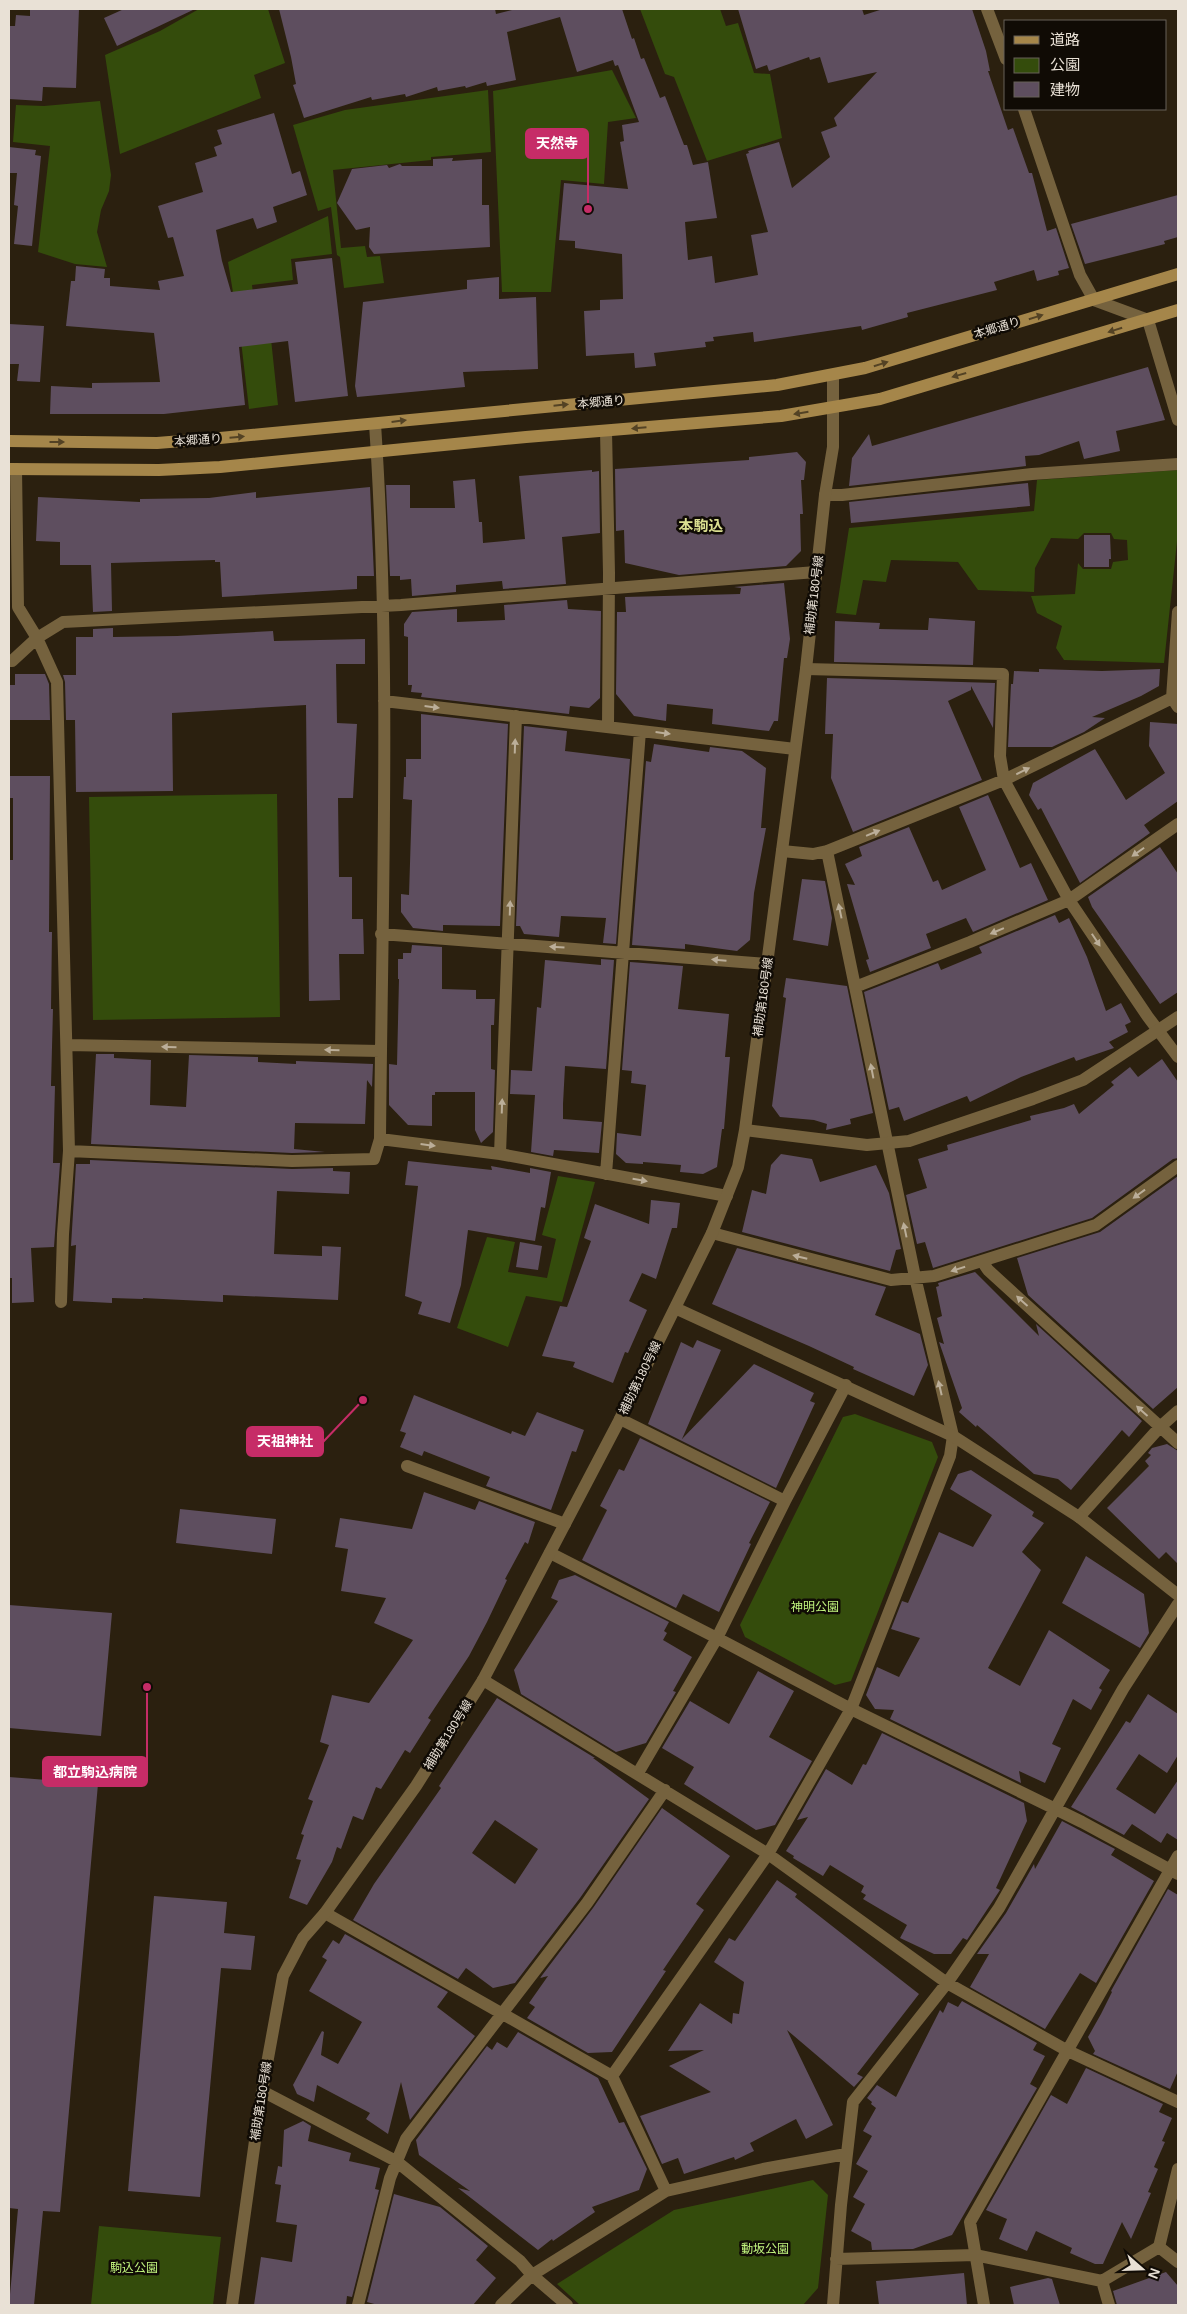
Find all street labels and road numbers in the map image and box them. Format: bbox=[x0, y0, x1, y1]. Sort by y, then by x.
street label: 本郷通り bbox=[972, 314, 1022, 342]
street label: 本郷通り bbox=[576, 393, 626, 411]
street label: 本郷通り bbox=[174, 431, 222, 449]
street label: 補助第180号線 bbox=[802, 554, 826, 636]
street label: 補助第180号線 bbox=[750, 956, 776, 1038]
street label: 補助第180号線 bbox=[616, 1339, 664, 1417]
street label: 補助第180号線 bbox=[421, 1697, 475, 1773]
street label: 補助第180号線 bbox=[248, 2060, 274, 2142]

